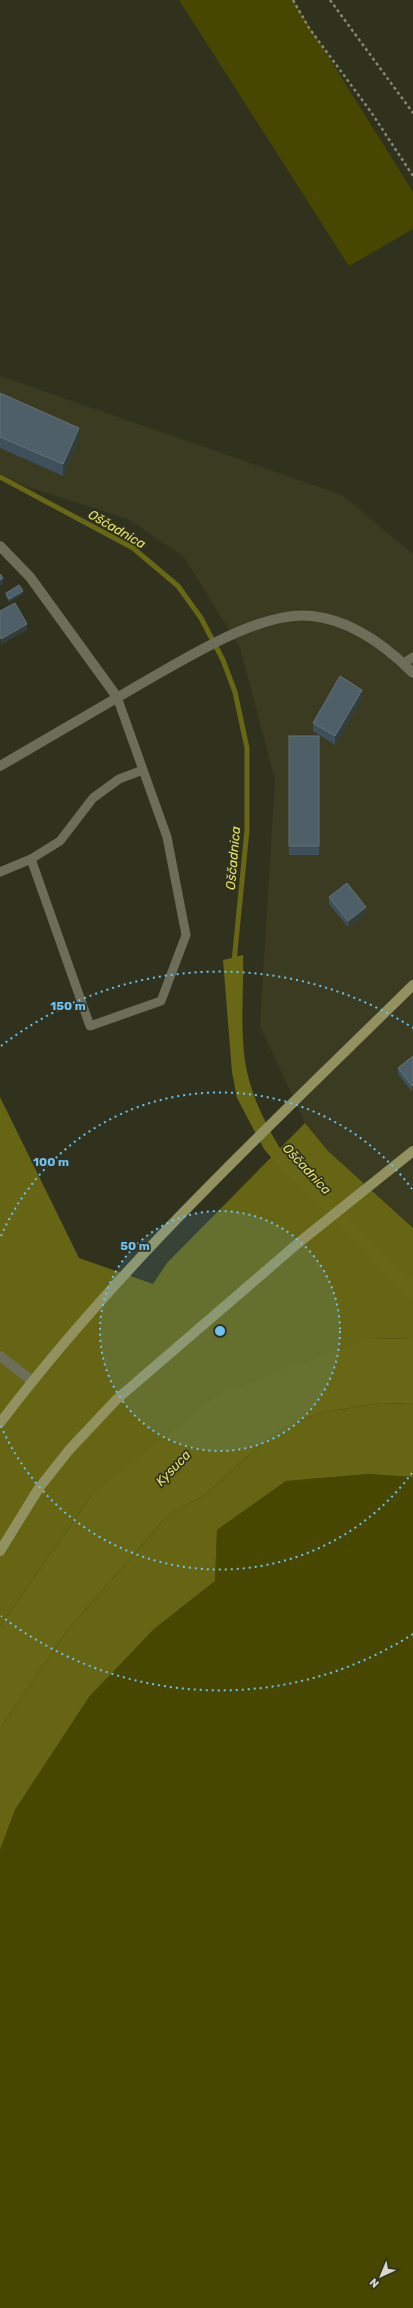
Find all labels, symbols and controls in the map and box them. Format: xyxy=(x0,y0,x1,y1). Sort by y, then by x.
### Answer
water label: Oščadnica xyxy=(86,507,149,552)
water label: Oščadnica xyxy=(223,825,243,890)
text: 150 m xyxy=(50,999,86,1013)
water label: Oščadnica xyxy=(280,1141,334,1198)
text: 100 m xyxy=(33,1155,69,1169)
text: 50 m xyxy=(120,1239,150,1253)
centre of rings xyxy=(213,1324,227,1338)
water label: Kysuca xyxy=(153,1447,194,1489)
north arrow xyxy=(361,2256,401,2296)
text: N xyxy=(367,2275,382,2290)

